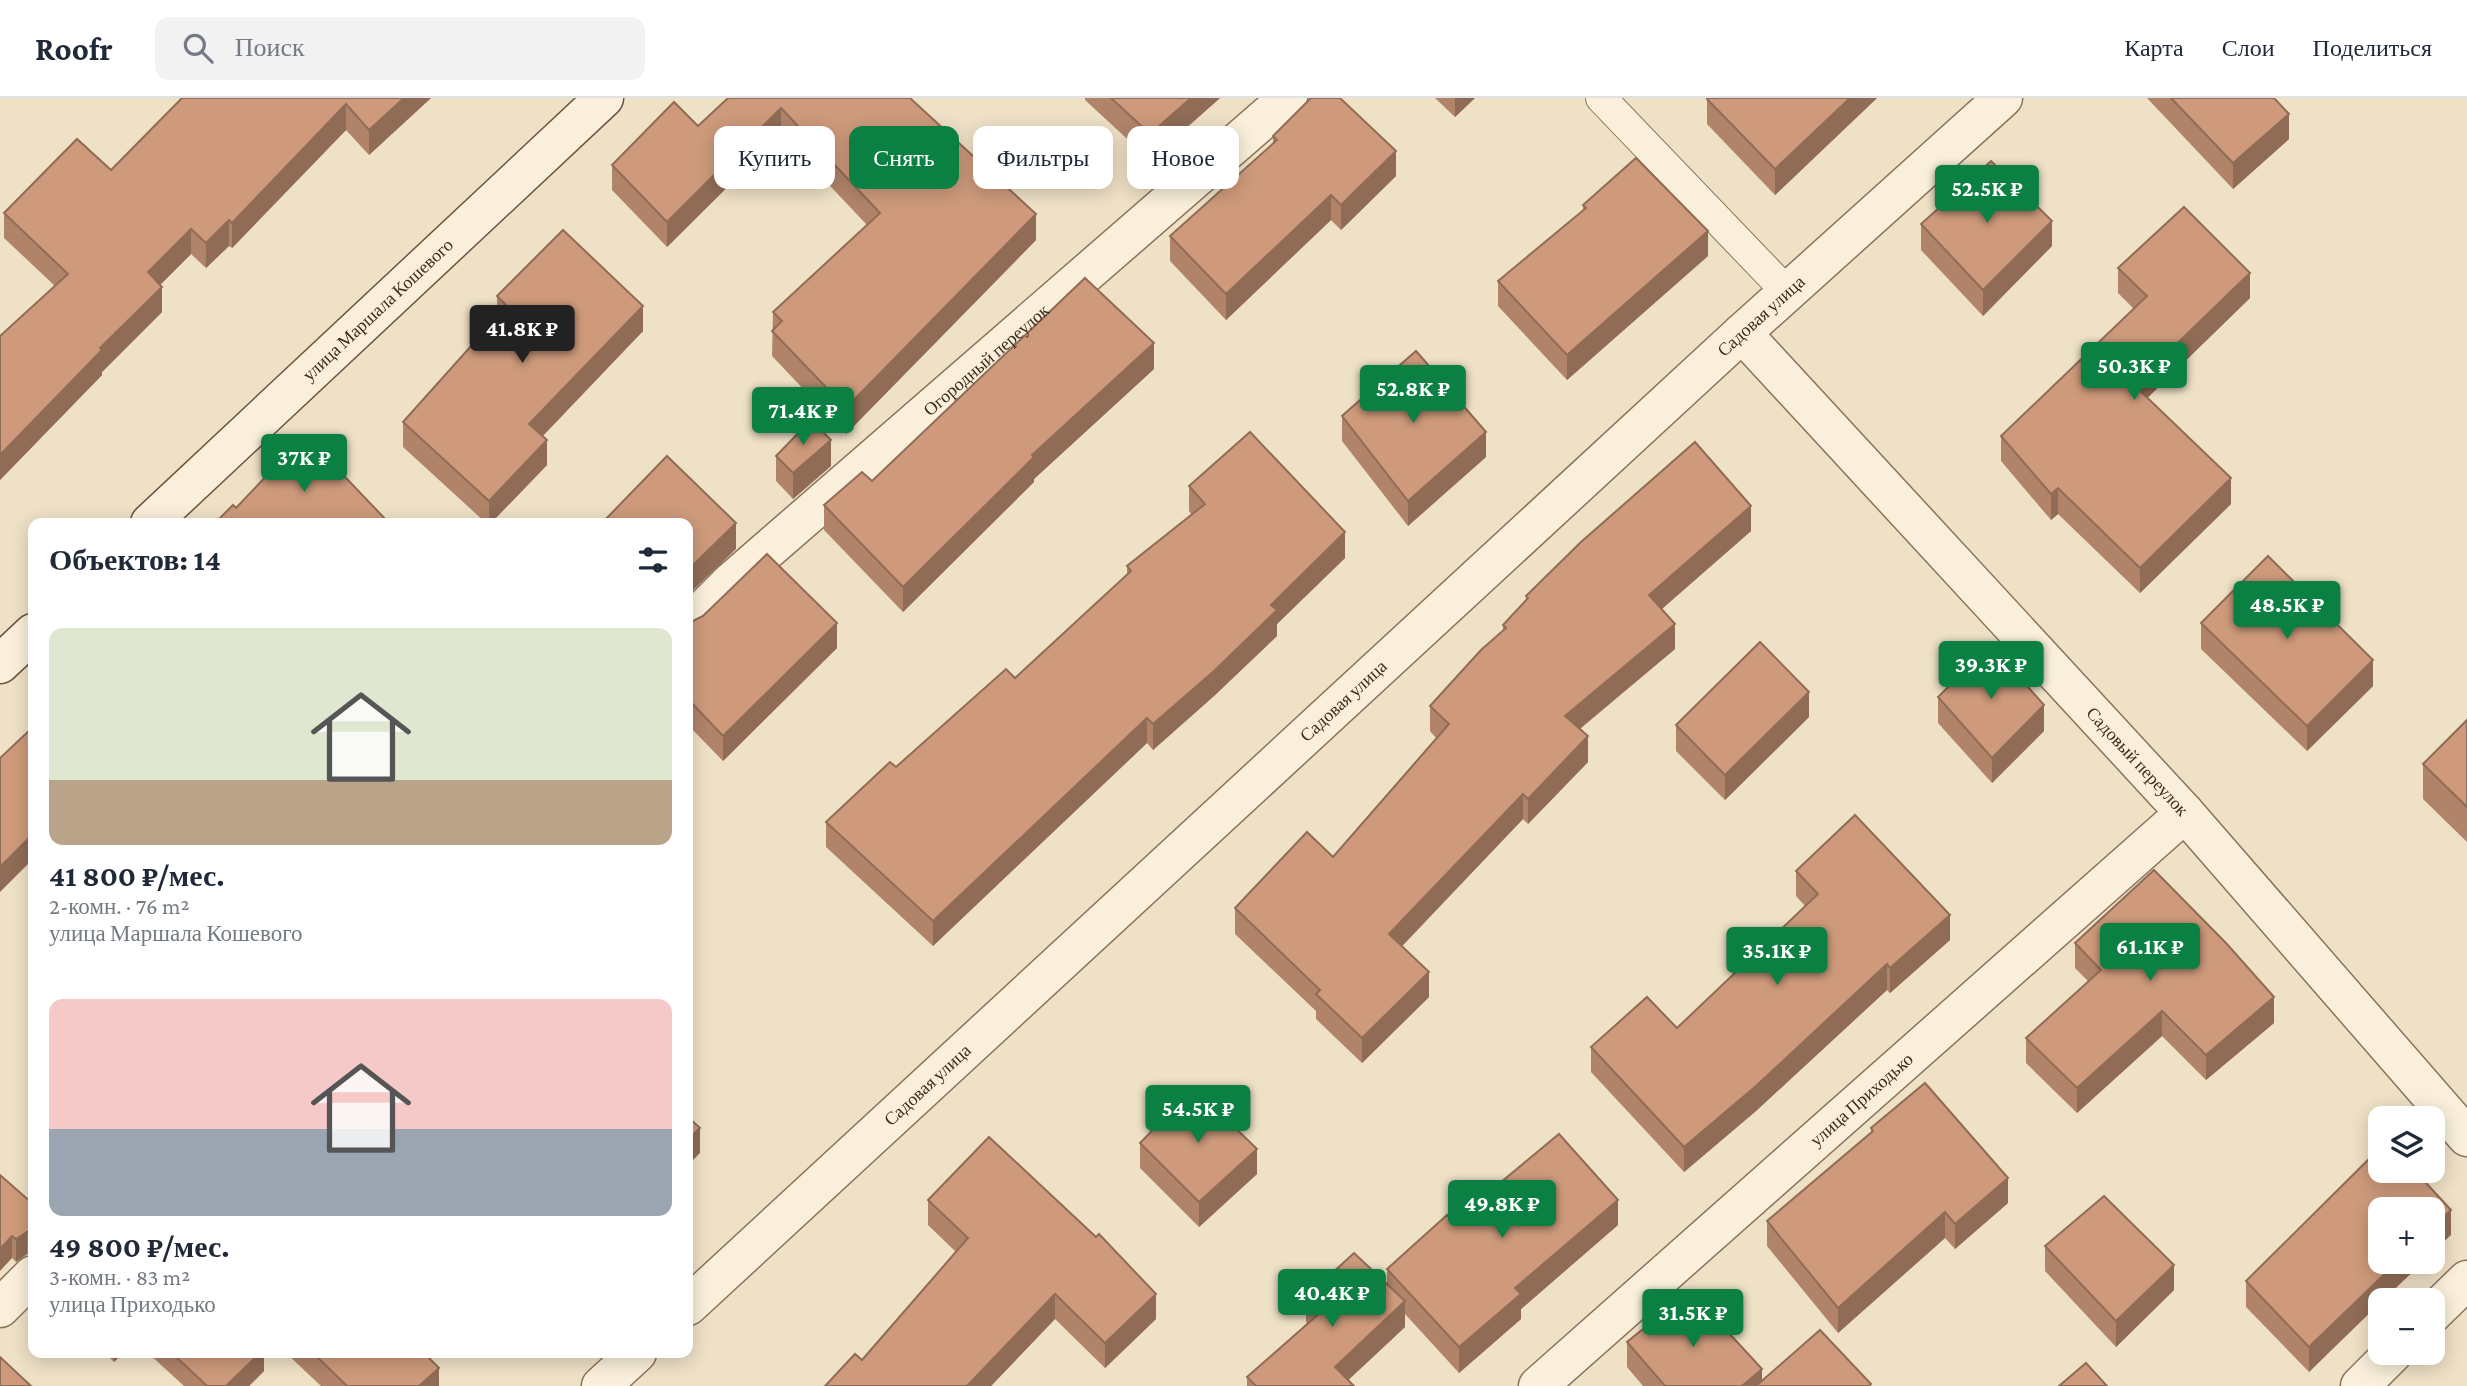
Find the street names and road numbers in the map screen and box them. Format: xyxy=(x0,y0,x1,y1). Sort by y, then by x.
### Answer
street label: улица Маршала Кошевого xyxy=(298,235,457,385)
street label: Садовая улица xyxy=(1713,271,1809,361)
street label: Огородный переулок xyxy=(919,300,1053,420)
street label: Садовая улица xyxy=(1296,656,1391,746)
street label: Садовый переулок xyxy=(2082,703,2193,820)
street label: Садовая улица xyxy=(880,1040,975,1130)
street label: улица Приходько xyxy=(1806,1049,1917,1150)

